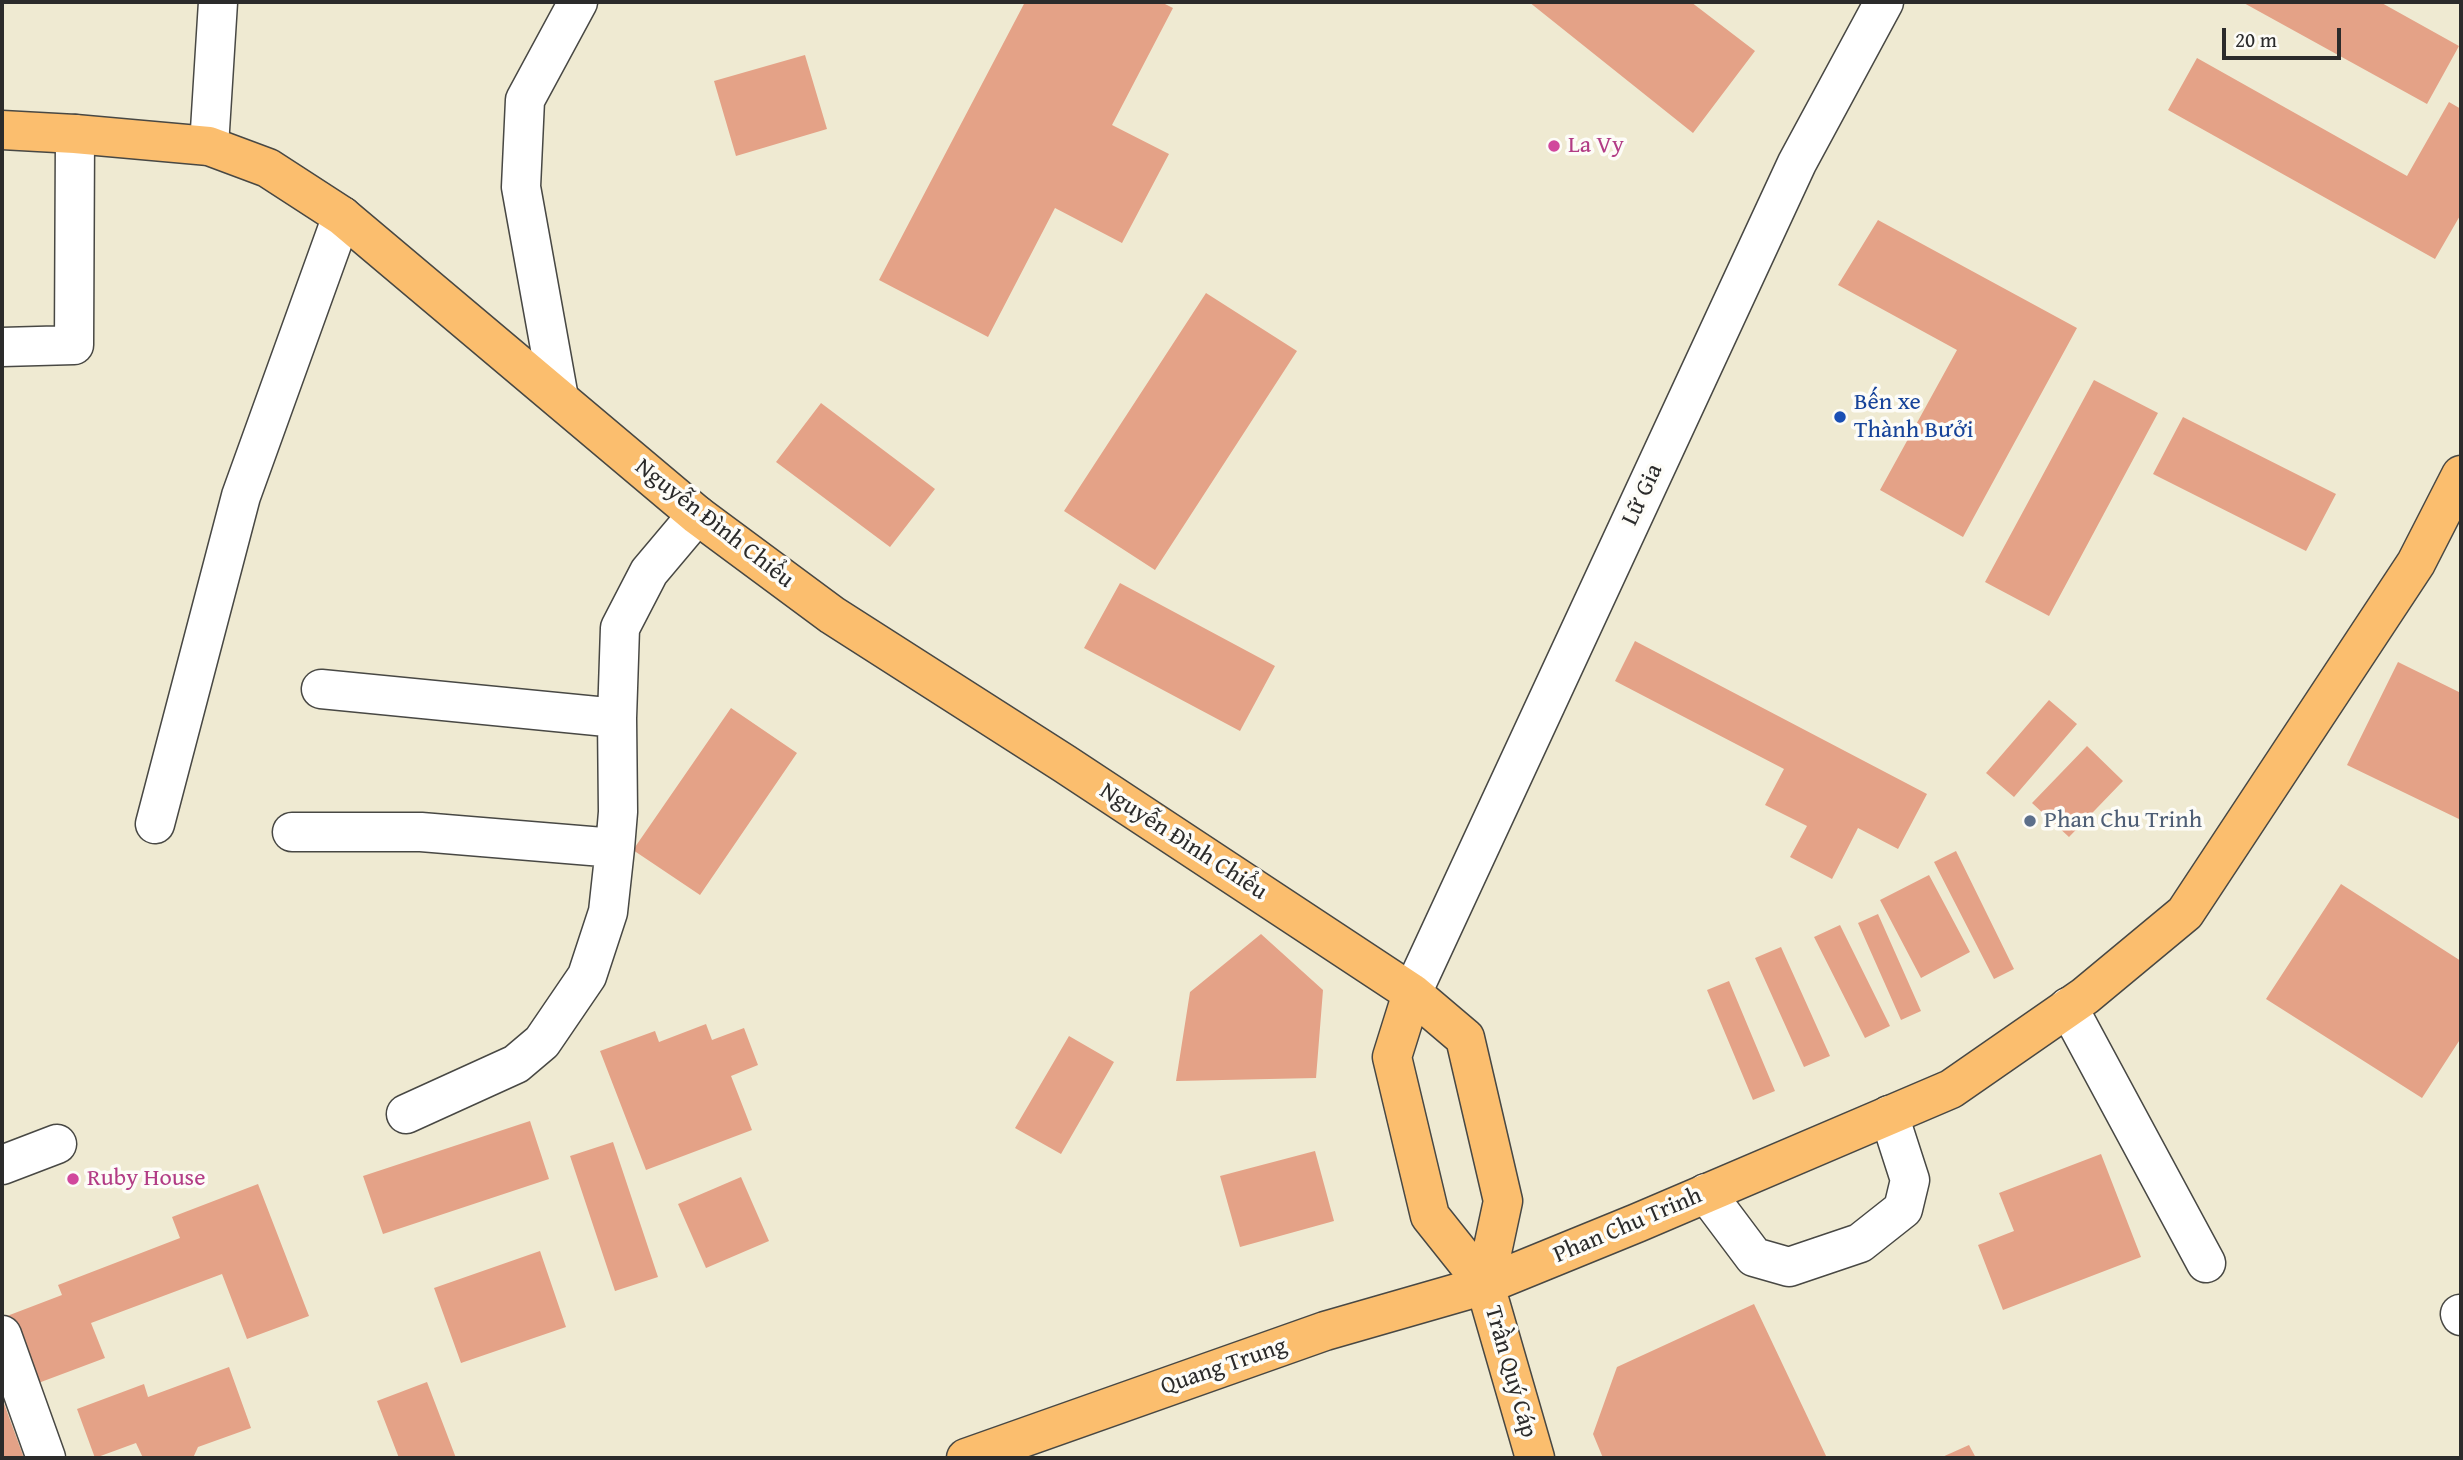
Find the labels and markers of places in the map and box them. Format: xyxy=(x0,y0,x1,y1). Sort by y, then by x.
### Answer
place label: La Vy xyxy=(1568,132,1624,160)
marker: La Vy xyxy=(1546,138,1562,154)
place label: Bến xe Thành Bưởi xyxy=(1854,389,1973,445)
marker: Bến xe Thành Bưởi xyxy=(1832,409,1848,425)
place label: Phan Chu Trinh xyxy=(2044,807,2202,835)
marker: Phan Chu Trinh xyxy=(2022,813,2038,829)
place label: Ruby House xyxy=(87,1165,205,1193)
marker: Ruby House xyxy=(65,1171,81,1187)

